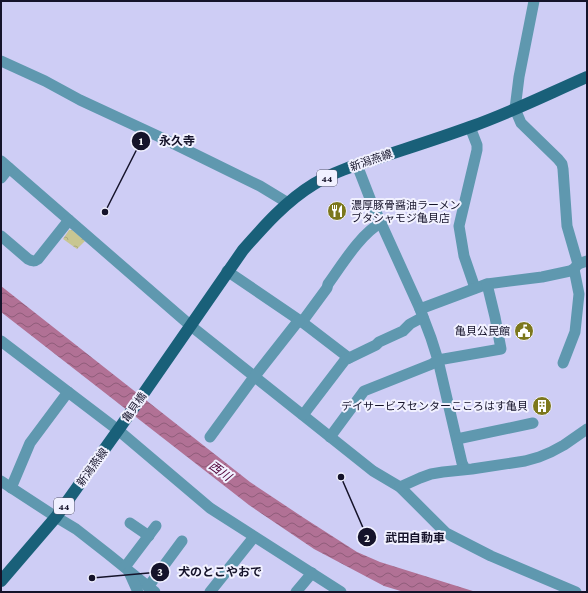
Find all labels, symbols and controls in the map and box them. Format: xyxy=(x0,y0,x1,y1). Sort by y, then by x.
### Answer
callout: 永久寺 xyxy=(131,129,203,153)
text: 1 xyxy=(139,134,144,148)
text: 永久寺 xyxy=(159,134,195,148)
street label: 新潟燕線 xyxy=(348,147,394,173)
road number: 44 xyxy=(317,170,337,186)
place label: 濃厚豚骨醤油ラーメン ブタシャモジ亀貝店 xyxy=(351,199,461,224)
restaurant icon: 濃厚豚骨醤油ラーメン ブタシャモジ亀貝店 xyxy=(326,200,348,222)
public building icon: 亀貝公民館 xyxy=(513,320,535,342)
place label: 亀貝公民館 xyxy=(455,325,510,337)
street label: 亀貝橋 xyxy=(120,390,148,424)
building icon: デイサービスセンターこころはす亀貝 xyxy=(531,395,553,417)
place label: デイサービスセンターこころはす亀貝 xyxy=(341,400,528,412)
street label: 新潟燕線 xyxy=(74,446,110,488)
water label: 西川 xyxy=(206,458,235,485)
road number: 44 xyxy=(54,498,74,514)
callout: 武田自動車 xyxy=(357,525,453,549)
text: 2 xyxy=(364,531,370,545)
text: 武田自動車 xyxy=(385,531,445,545)
callout: 犬のとこやおで xyxy=(150,560,270,584)
text: 3 xyxy=(157,565,163,579)
text: 犬のとこやおで xyxy=(178,565,262,579)

